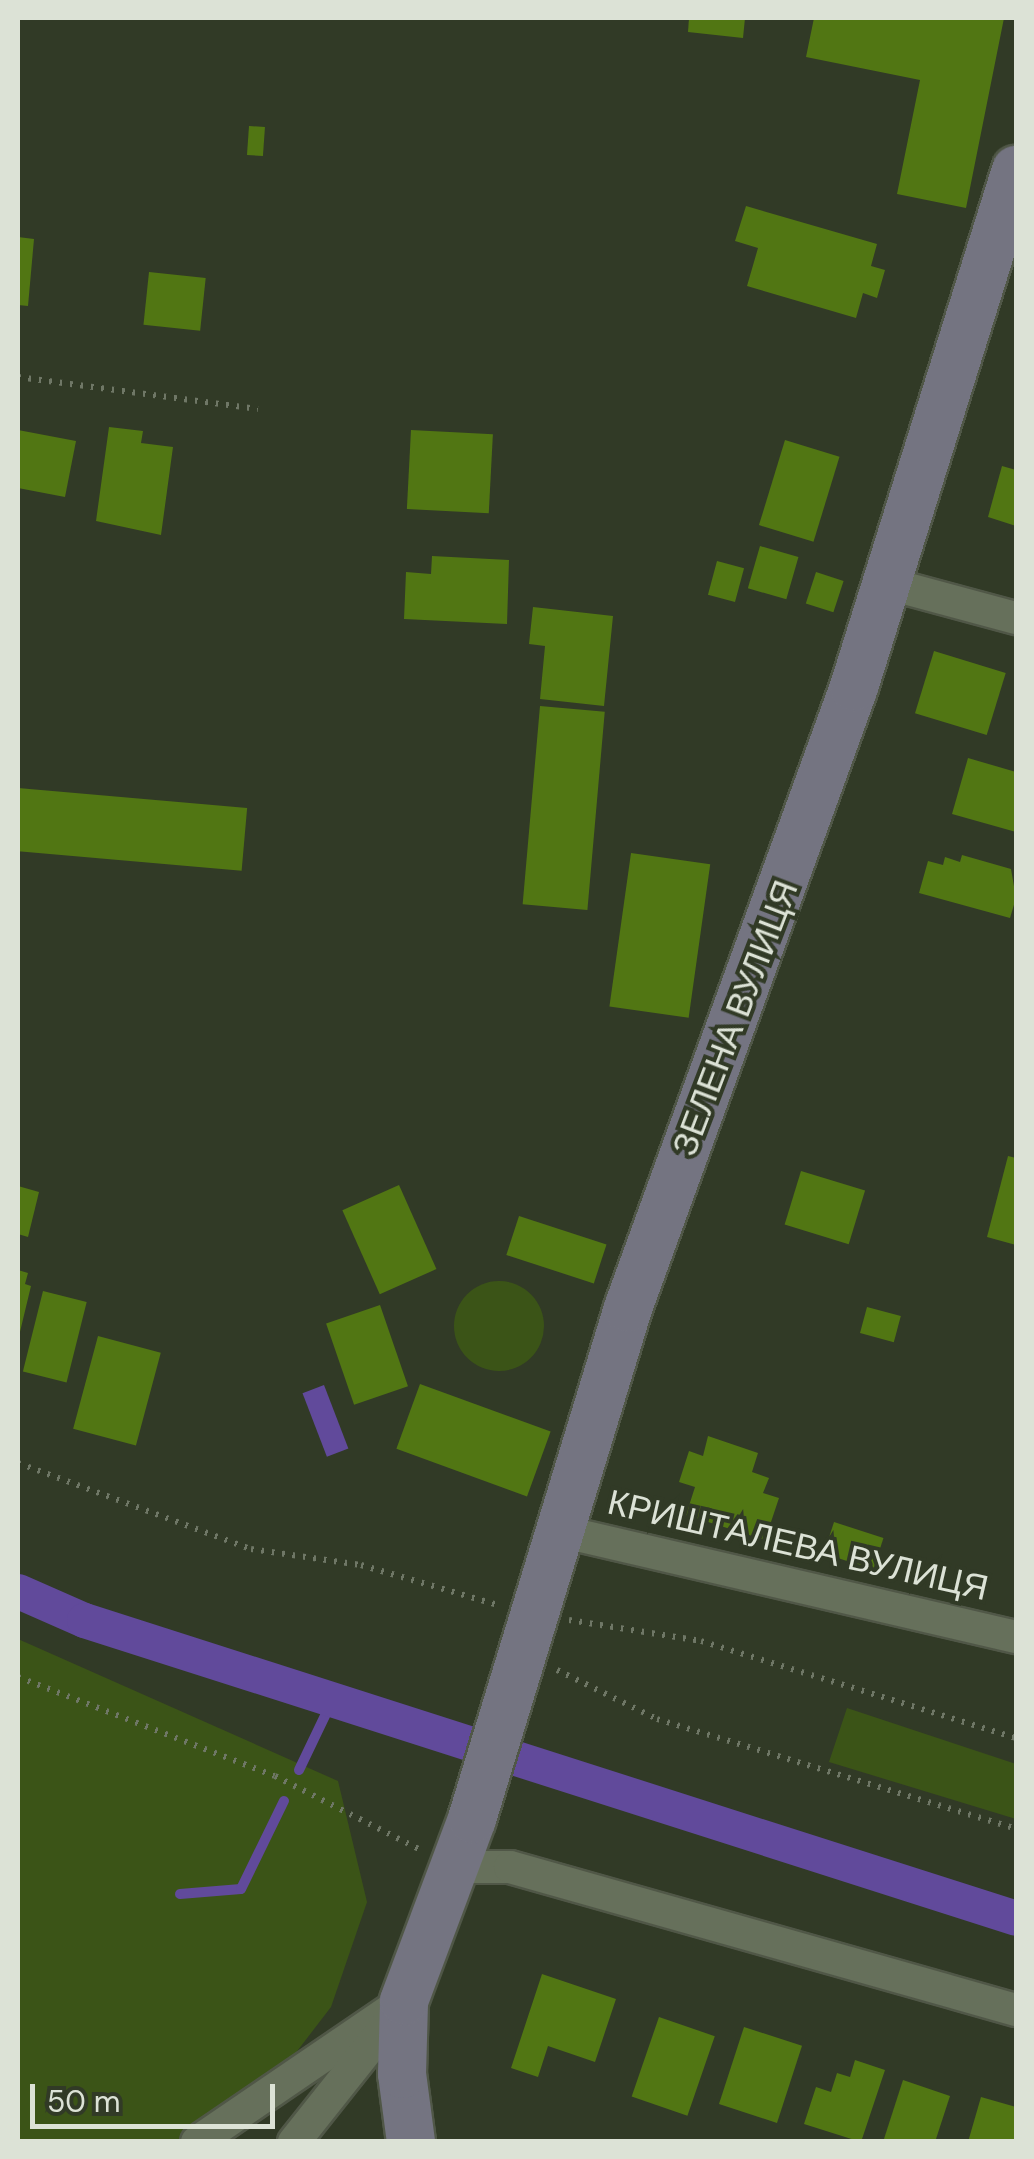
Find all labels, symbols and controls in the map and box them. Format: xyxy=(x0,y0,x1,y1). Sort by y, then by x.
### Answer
street label: ЗЕЛЕНА ВУЛИЦЯ xyxy=(663,875,807,1161)
street label: КРИШТАЛЕВА ВУЛИЦЯ xyxy=(604,1481,992,1609)
scale bar xyxy=(35,2064,280,2126)
text: 50 m xyxy=(47,2082,121,2121)

